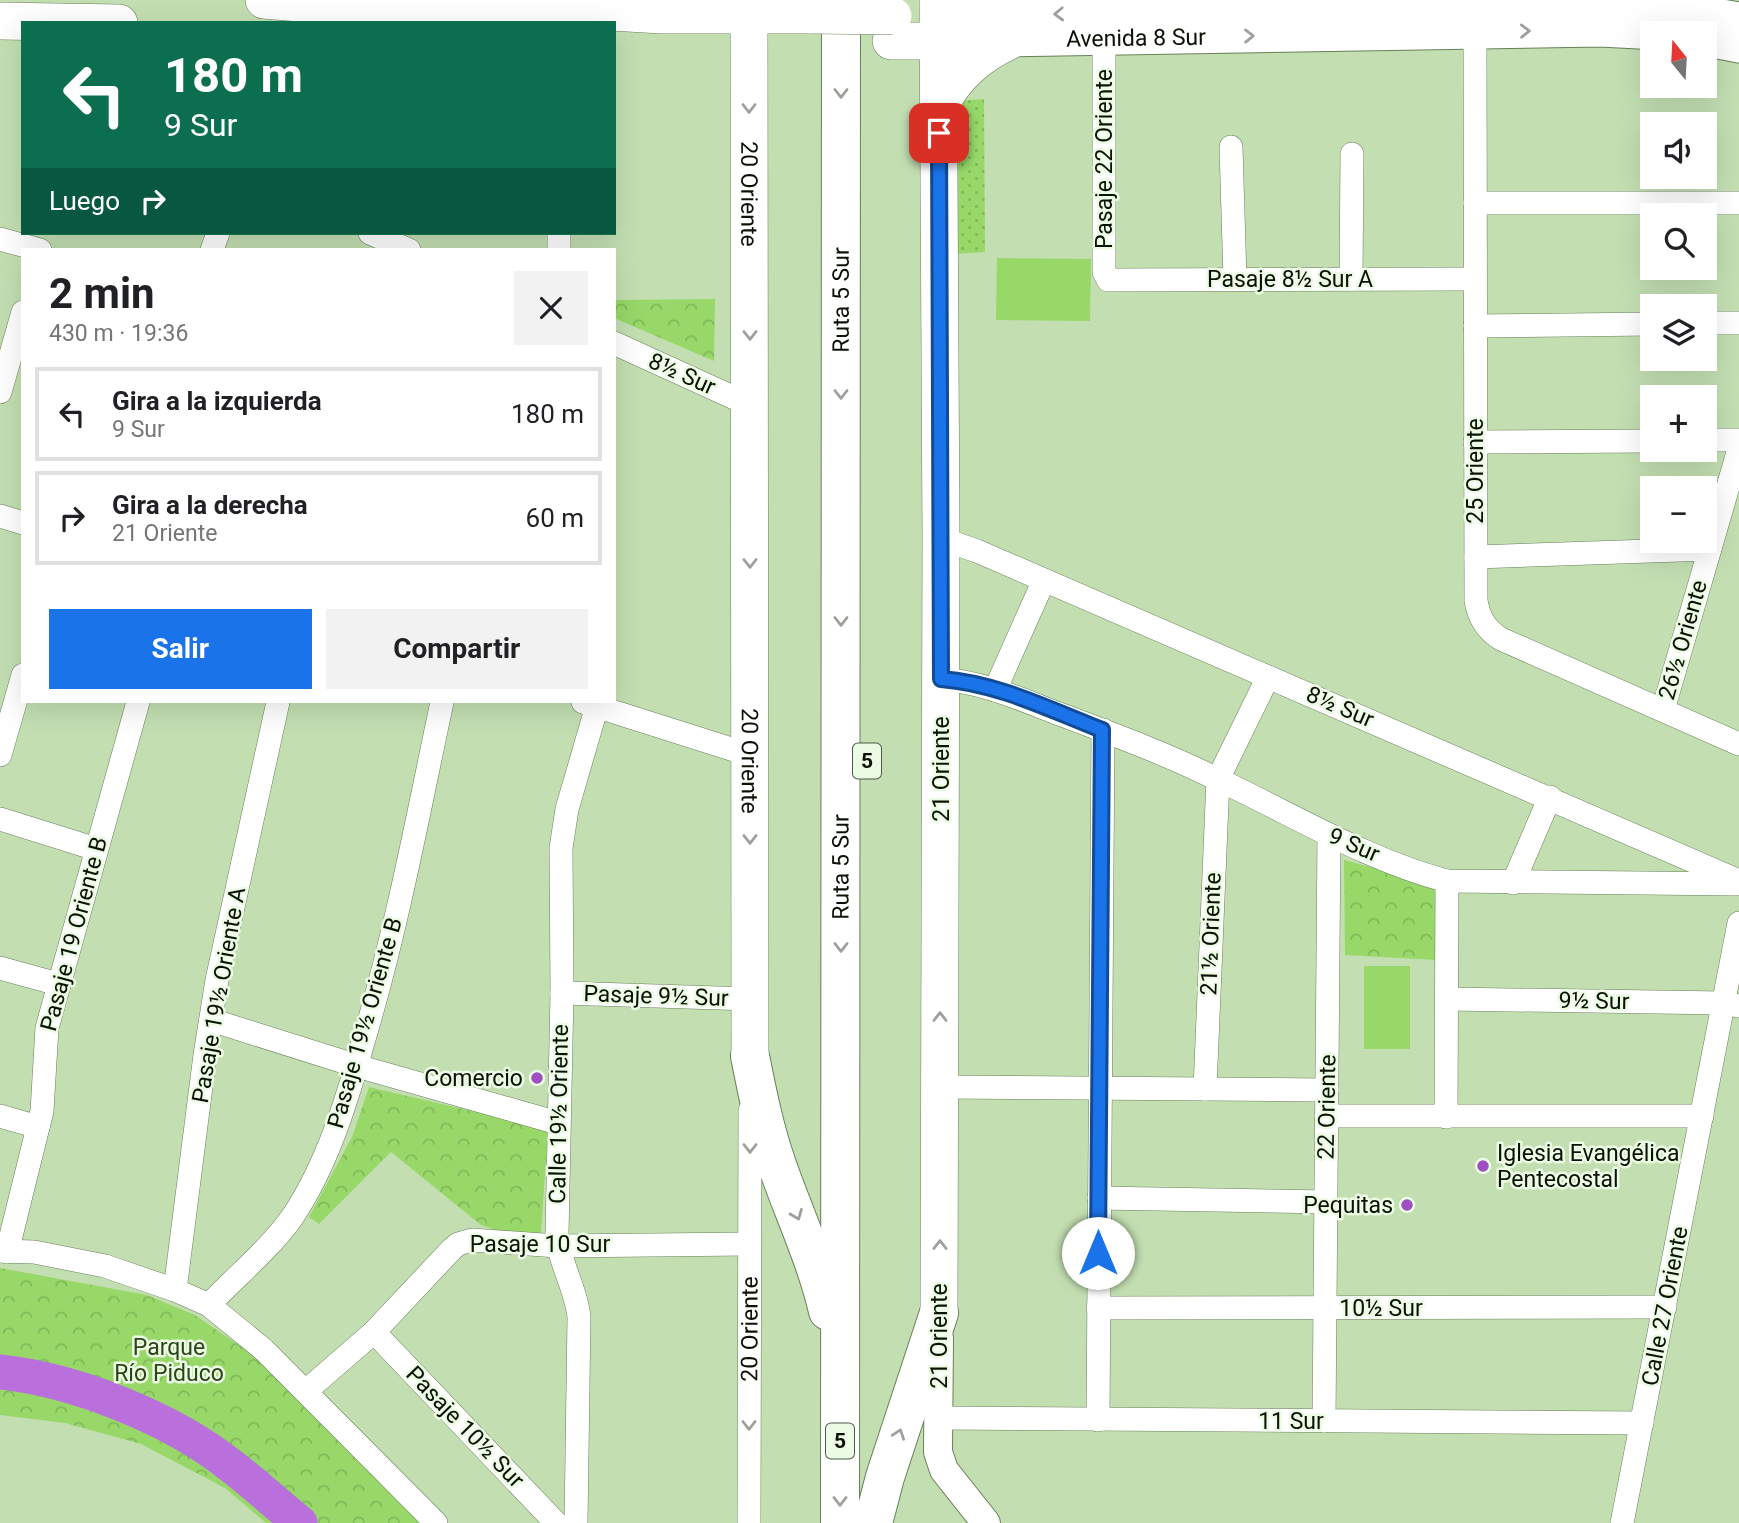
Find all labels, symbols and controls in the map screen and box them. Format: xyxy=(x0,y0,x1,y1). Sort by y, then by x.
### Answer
one-way arrow xyxy=(1054,6,1065,21)
north arrow xyxy=(1640,21,1717,98)
map controls xyxy=(1640,21,1717,553)
street label: Avenida 8 Sur xyxy=(1066,23,1206,52)
one-way arrow xyxy=(1520,24,1531,39)
one-way arrow xyxy=(1243,29,1254,44)
text: 180 m xyxy=(164,47,303,104)
icon: left xyxy=(49,49,140,140)
street label: Pasaje 22 Oriente xyxy=(1091,69,1118,249)
one-way arrow xyxy=(833,88,849,98)
one-way arrow xyxy=(741,103,757,113)
pin xyxy=(909,103,969,163)
text: 9 Sur xyxy=(164,106,237,144)
button: sound xyxy=(1640,112,1717,189)
icon: arrive xyxy=(920,114,958,152)
street label: 20 Oriente xyxy=(736,141,763,247)
icon: right xyxy=(134,182,172,220)
text: Luego xyxy=(49,186,120,216)
button: search xyxy=(1640,203,1717,280)
street label: Ruta 5 Sur xyxy=(827,247,854,353)
street label: Pasaje 8½ Sur A xyxy=(1207,266,1373,293)
text: 2 min xyxy=(49,269,155,318)
button: close xyxy=(514,271,588,345)
button: layers xyxy=(1640,294,1717,371)
text: 430 m · 19:36 xyxy=(49,320,188,347)
one-way arrow xyxy=(742,330,758,341)
street label: 8½ Sur xyxy=(644,347,720,401)
button: + xyxy=(1640,385,1717,462)
text: Gira a la izquierda xyxy=(112,386,322,416)
one-way arrow xyxy=(833,389,849,399)
icon: left xyxy=(53,395,91,433)
text: 180 m xyxy=(511,399,584,429)
text: 9 Sur xyxy=(112,416,165,443)
street label: 25 Oriente xyxy=(1462,418,1489,524)
button: − xyxy=(1640,476,1717,553)
text: Gira a la derecha xyxy=(112,490,308,520)
icon: right xyxy=(53,499,91,537)
text: 60 m xyxy=(526,503,584,533)
text: 21 Oriente xyxy=(112,520,217,547)
one-way arrow xyxy=(742,558,758,568)
street label: 26½ Oriente xyxy=(1653,577,1713,703)
button: Salir xyxy=(49,609,312,689)
button: Compartir xyxy=(326,609,588,689)
one-way arrow xyxy=(833,616,849,627)
street label: 8½ Sur xyxy=(1302,681,1378,733)
street label: 20 Oriente xyxy=(736,708,763,814)
street label: 21 Oriente xyxy=(928,716,955,822)
road number: 5 xyxy=(853,744,881,778)
street label: Ruta 5 Sur xyxy=(827,814,854,920)
street label: 9 Sur xyxy=(1324,822,1384,868)
street label: Pasaje 19 Oriente B xyxy=(35,834,113,1034)
one-way arrow xyxy=(742,834,758,845)
street label: 21½ Oriente xyxy=(1195,872,1227,996)
street label: Pasaje 19½ Oriente A xyxy=(187,885,251,1105)
street label: Pasaje 19½ Oriente B xyxy=(322,915,408,1131)
one-way arrow xyxy=(833,942,849,952)
street label: Pasaje 9½ Sur xyxy=(583,980,729,1012)
street label: 9½ Sur xyxy=(1558,987,1630,1015)
one-way arrow xyxy=(932,1011,948,1022)
street label: Calle 19½ Oriente xyxy=(544,1024,574,1204)
street label: 22 Oriente xyxy=(1313,1054,1341,1160)
place label: Comercio xyxy=(424,1065,523,1092)
marker: Comercio xyxy=(529,1070,545,1086)
place label: Iglesia Evangélica Pentecostal xyxy=(1497,1140,1679,1193)
one-way arrow xyxy=(742,1144,758,1154)
marker: Iglesia Evangélica Pentecostal xyxy=(1475,1158,1491,1174)
place label: Pequitas xyxy=(1303,1192,1393,1219)
marker: Pequitas xyxy=(1399,1197,1415,1213)
one-way arrow xyxy=(789,1207,803,1220)
position arrow xyxy=(1061,1216,1135,1290)
street label: Calle 27 Oriente xyxy=(1636,1224,1694,1388)
street label: Pasaje 10 Sur xyxy=(470,1231,610,1258)
one-way arrow xyxy=(932,1239,948,1249)
street label: 20 Oriente xyxy=(736,1276,763,1382)
street label: 21 Oriente xyxy=(926,1283,953,1389)
street label: 10½ Sur xyxy=(1339,1295,1423,1322)
park label: Parque Río Piduco xyxy=(114,1334,224,1387)
street label: Pasaje 10½ Sur xyxy=(400,1361,530,1493)
street label: 11 Sur xyxy=(1258,1408,1324,1435)
one-way arrow xyxy=(741,1420,757,1431)
road number: 5 xyxy=(826,1424,854,1458)
one-way arrow xyxy=(891,1428,905,1440)
one-way arrow xyxy=(832,1496,848,1507)

